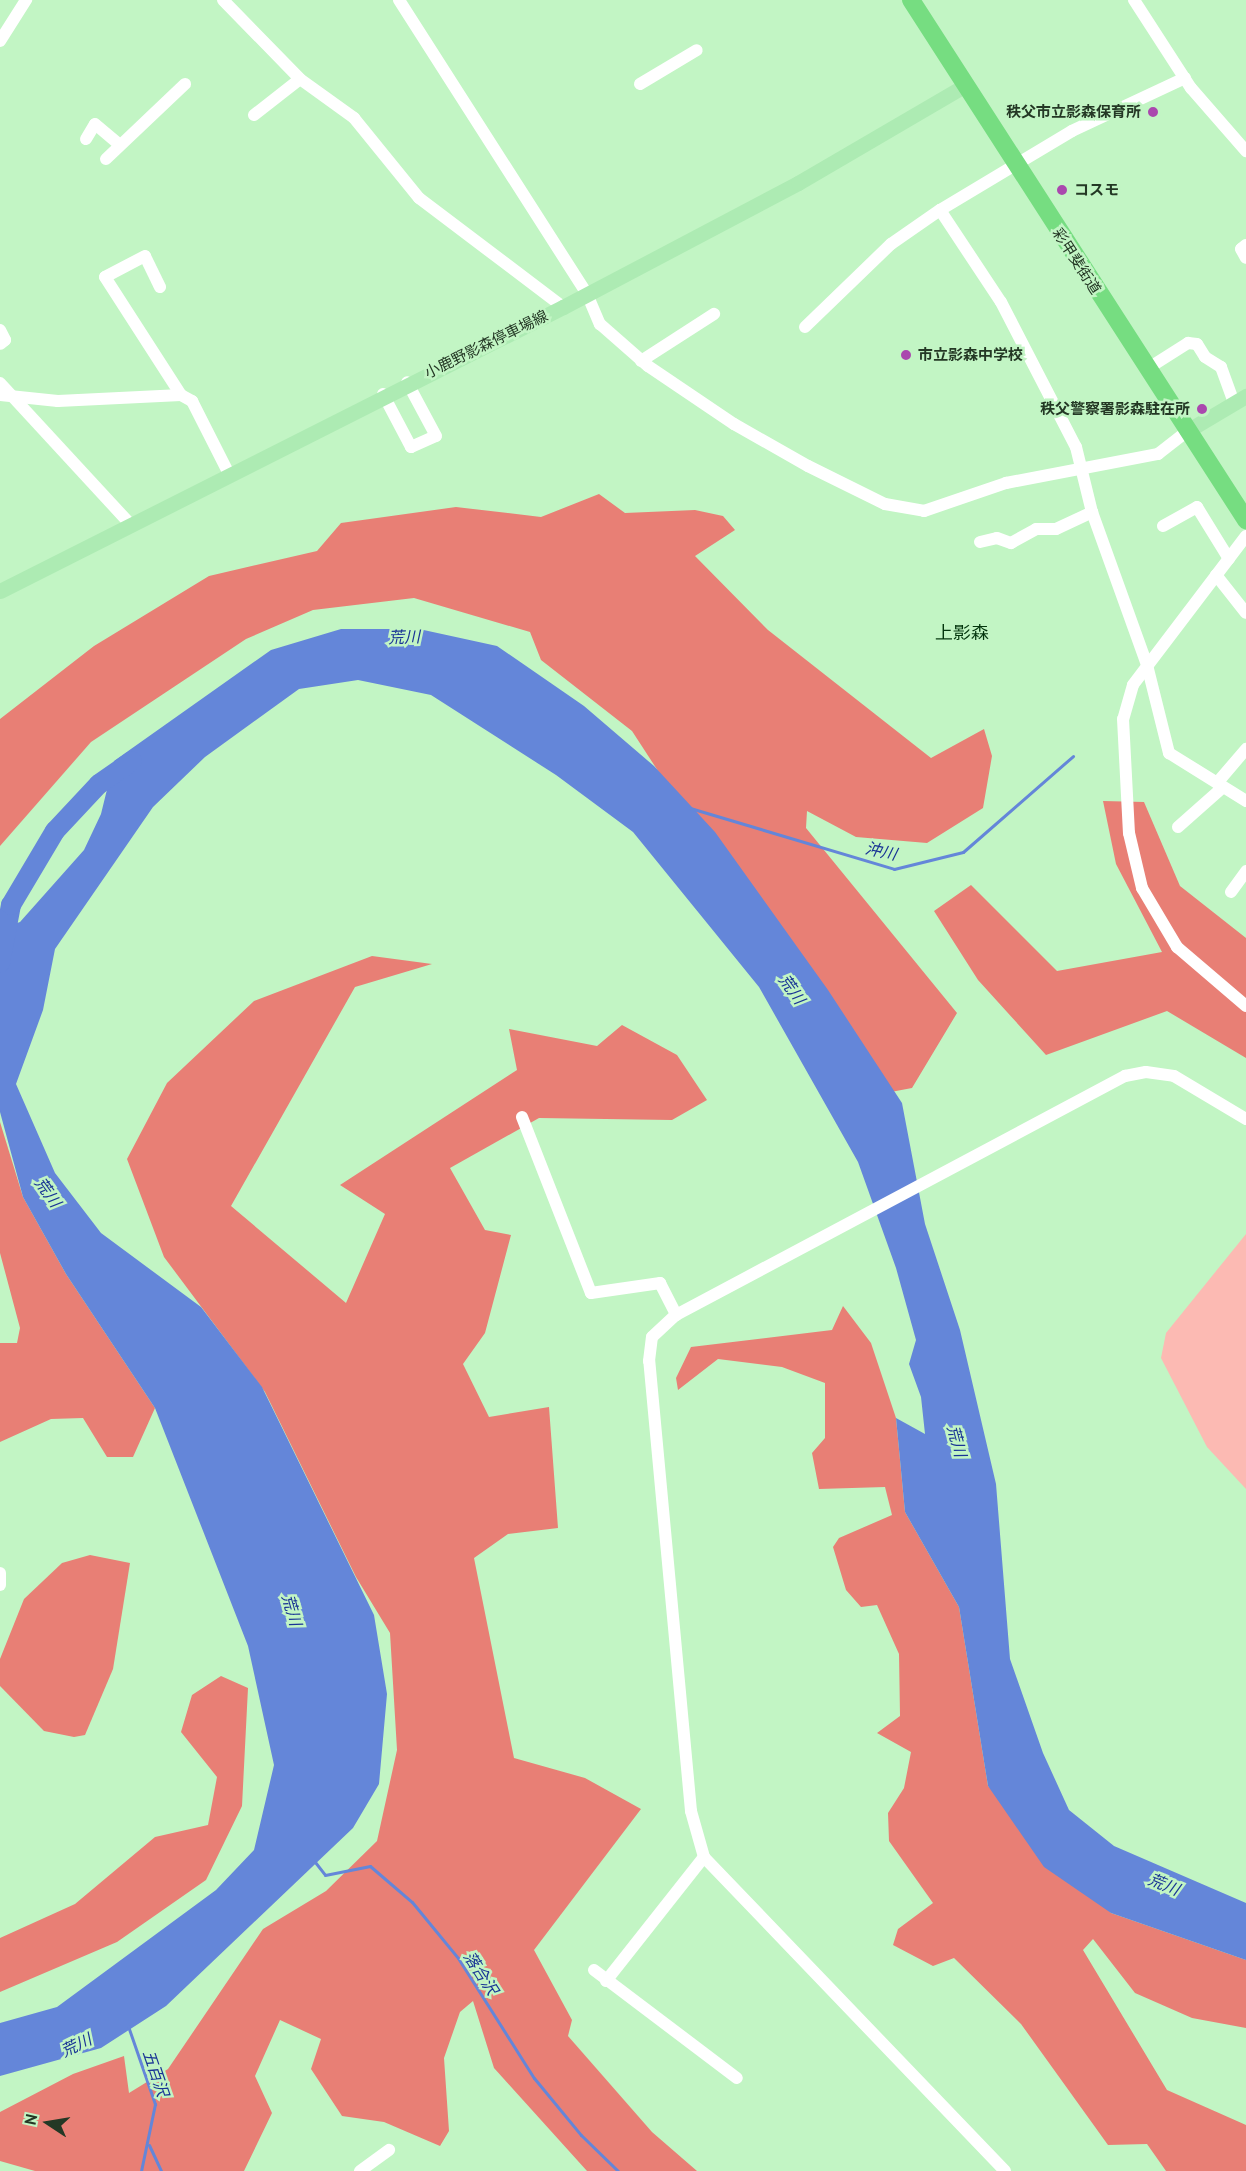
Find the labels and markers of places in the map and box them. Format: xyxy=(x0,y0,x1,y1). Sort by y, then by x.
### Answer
place label: 秩父市立影森保育所 xyxy=(1006,103,1141,121)
marker: 秩父市立影森保育所 xyxy=(1146,105,1160,119)
place label: コスモ xyxy=(1074,181,1119,199)
marker: コスモ xyxy=(1055,183,1069,197)
place label: 市立影森中学校 xyxy=(918,346,1023,364)
marker: 市立影森中学校 xyxy=(899,348,913,362)
place label: 秩父警察署影森駐在所 xyxy=(1040,400,1190,418)
marker: 秩父警察署影森駐在所 xyxy=(1195,402,1209,416)

